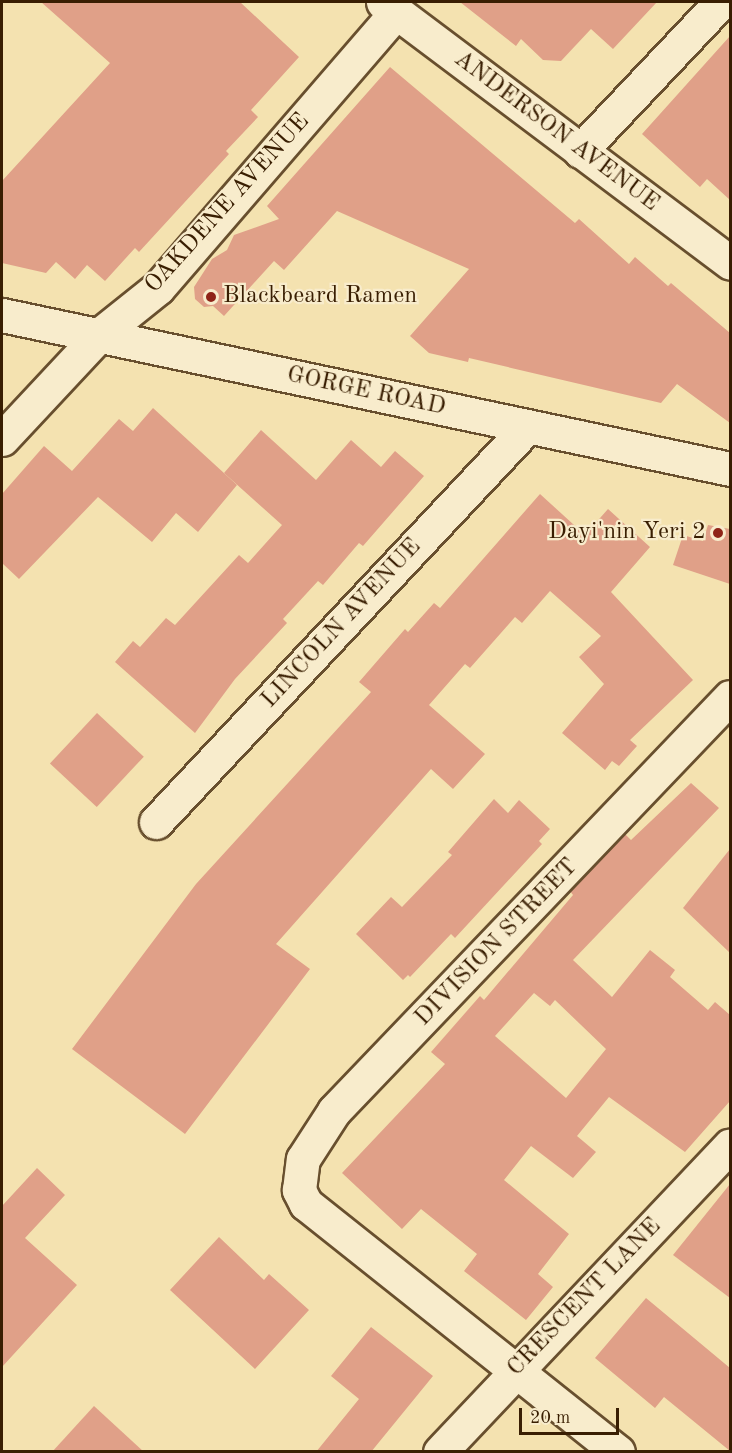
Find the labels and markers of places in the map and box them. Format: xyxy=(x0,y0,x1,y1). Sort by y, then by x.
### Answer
place label: Blackbeard Ramen xyxy=(223,283,417,311)
marker: Blackbeard Ramen xyxy=(204,290,218,304)
place label: Dayi'nin Yeri 2 xyxy=(548,519,706,547)
marker: Dayi'nin Yeri 2 xyxy=(711,526,725,540)

